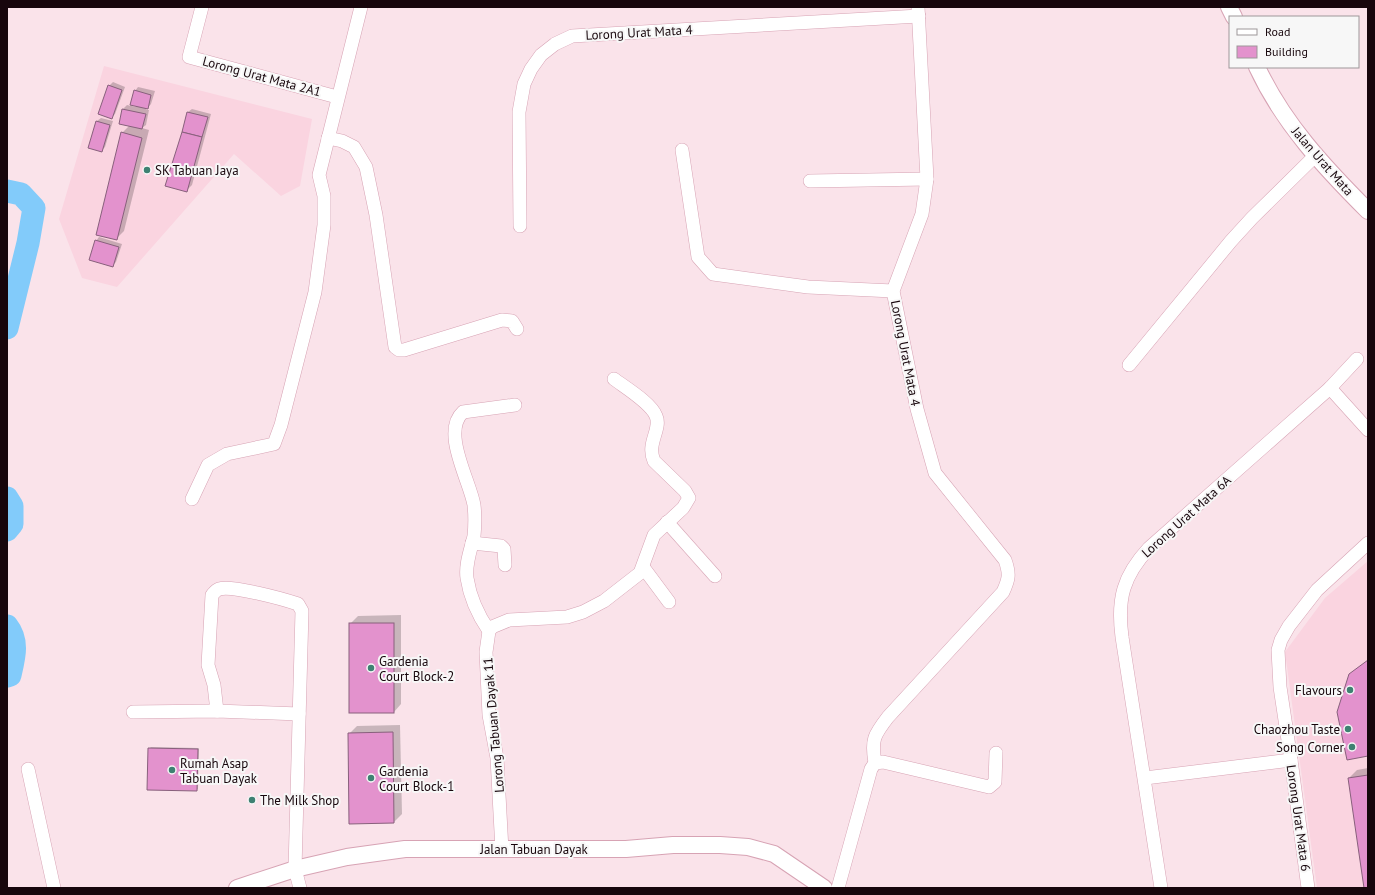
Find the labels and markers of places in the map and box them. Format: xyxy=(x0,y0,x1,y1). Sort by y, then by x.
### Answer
place label: SK Tabuan Jaya xyxy=(155,162,239,179)
marker: SK Tabuan Jaya xyxy=(142,165,152,175)
place label: Gardenia Court Block-2 xyxy=(379,653,454,685)
marker: Gardenia Court Block-2 xyxy=(366,663,376,673)
place label: Flavours xyxy=(1295,682,1342,699)
marker: Flavours xyxy=(1345,685,1355,695)
place label: Chaozhou Taste xyxy=(1254,721,1340,738)
marker: Chaozhou Taste xyxy=(1343,724,1353,734)
place label: Song Corner xyxy=(1276,739,1345,756)
marker: Song Corner xyxy=(1347,742,1357,752)
place label: Rumah Asap Tabuan Dayak xyxy=(180,755,258,787)
place label: Gardenia Court Block-1 xyxy=(379,763,454,795)
marker: Rumah Asap Tabuan Dayak xyxy=(167,765,177,775)
marker: Gardenia Court Block-1 xyxy=(366,773,376,783)
place label: The Milk Shop xyxy=(260,792,339,809)
marker: The Milk Shop xyxy=(247,795,257,805)

